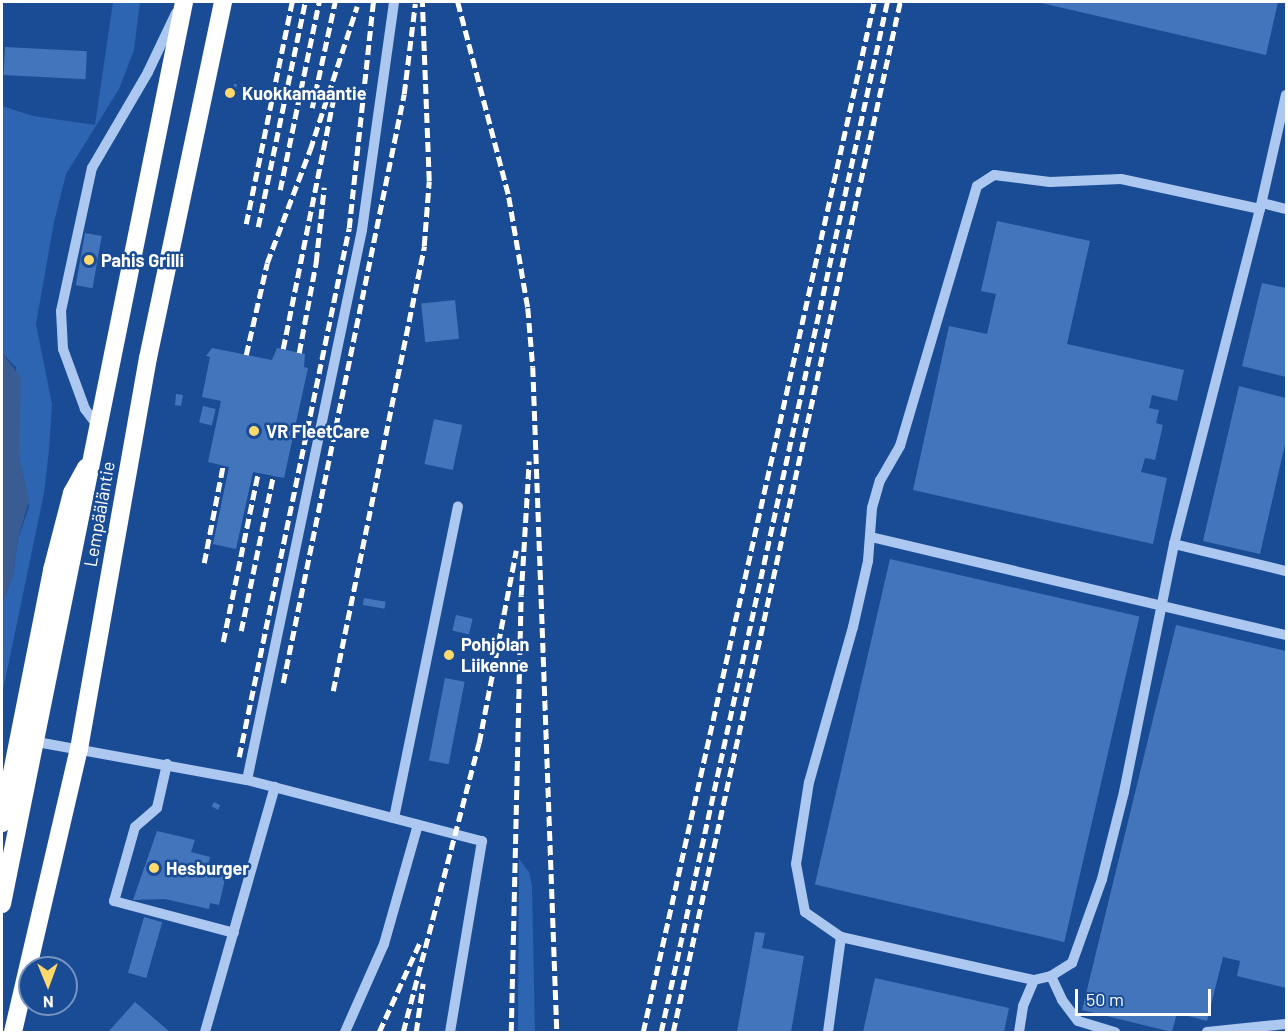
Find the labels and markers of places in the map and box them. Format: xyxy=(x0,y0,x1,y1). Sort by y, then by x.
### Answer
place label: Kuokkamaantie xyxy=(242,82,367,104)
marker: Kuokkamaantie xyxy=(223,86,237,100)
place label: Pahis Grilli xyxy=(101,249,184,271)
marker: Pahis Grilli xyxy=(82,253,96,267)
place label: VR FleetCare xyxy=(266,420,369,442)
marker: VR FleetCare xyxy=(247,424,261,438)
place label: Pohjolan Liikenne xyxy=(461,634,529,676)
marker: Pohjolan Liikenne xyxy=(442,648,456,662)
place label: Hesburger xyxy=(166,857,249,879)
marker: Hesburger xyxy=(147,861,161,875)

